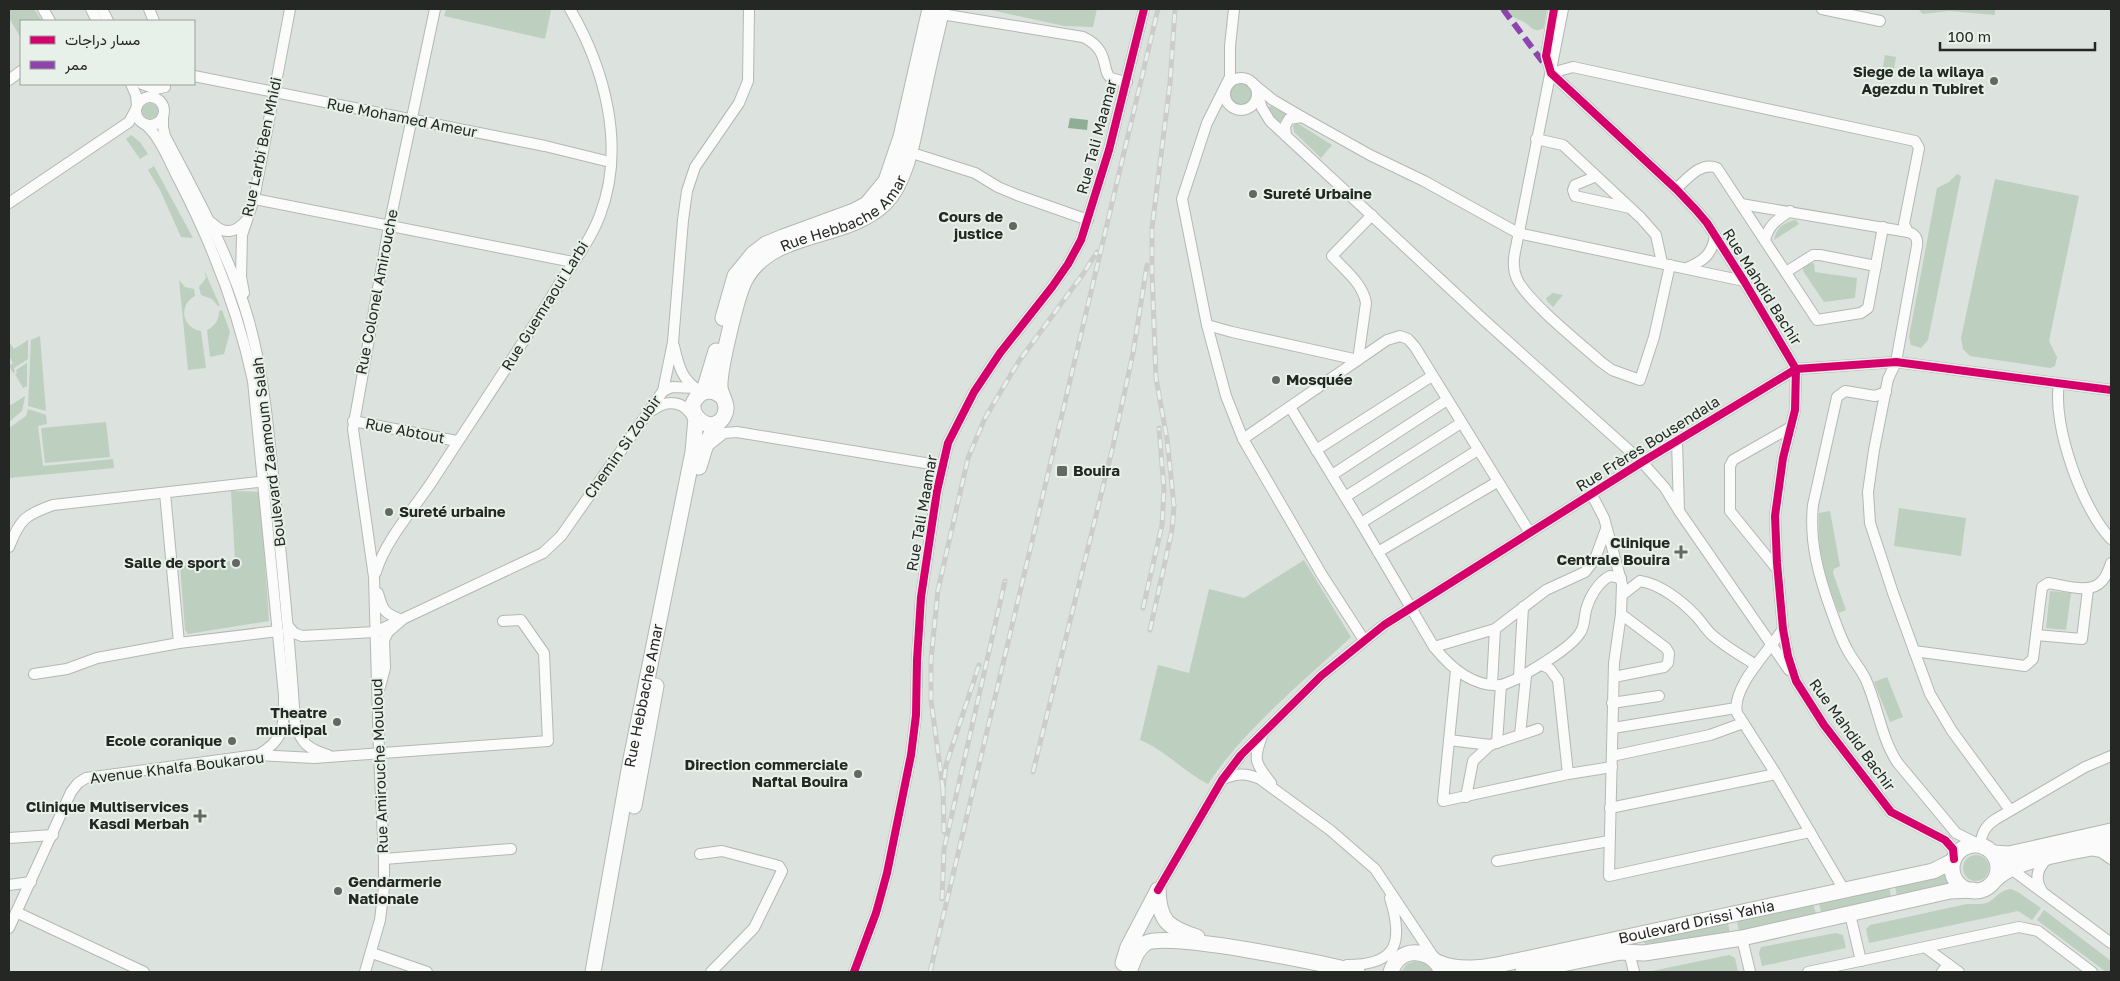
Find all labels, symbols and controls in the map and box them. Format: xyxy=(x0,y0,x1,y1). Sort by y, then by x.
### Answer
legend xyxy=(20,20,195,85)
scale bar xyxy=(1940,20,2095,52)
text: 100 m xyxy=(1948,27,1991,45)
text: مسار دراجات xyxy=(65,30,140,49)
text: ممر xyxy=(64,55,87,74)
place label: Siege de la wilaya Agezdu n Tubiret xyxy=(1853,62,1984,97)
street label: Rue Larbi Ben Mhidi xyxy=(237,75,285,218)
marker: Siege de la wilaya Agezdu n Tubiret xyxy=(1988,75,2000,87)
street label: Rue Tali Maamar xyxy=(1072,77,1120,196)
street label: Rue Mohamed Ameur xyxy=(325,94,479,140)
street label: Rue Hebbache Amar xyxy=(777,172,909,255)
place label: Sureté Urbaine xyxy=(1263,184,1372,202)
marker: Sureté Urbaine xyxy=(1247,188,1259,200)
street label: Rue Colonel Amirouche xyxy=(351,207,401,376)
place label: Cours de justice xyxy=(938,207,1003,242)
marker: Cours de justice xyxy=(1007,220,1019,232)
street label: Rue Mahdid Bachir xyxy=(1720,225,1806,348)
street label: Rue Guemraoui Larbi xyxy=(497,237,591,374)
street label: Boulevard Zaamoum Salah xyxy=(247,356,289,548)
place label: Mosquée xyxy=(1286,370,1353,388)
marker: Mosquée xyxy=(1270,374,1282,386)
street label: Chemin Si Zoubir xyxy=(580,391,665,501)
street label: Rue Frères Bousendala xyxy=(1572,392,1723,495)
street label: Rue Abtout xyxy=(364,413,447,447)
street label: Rue Tali Maamar xyxy=(902,453,940,572)
place label: Bouira xyxy=(1073,461,1120,479)
marker: Bouira xyxy=(1055,464,1069,478)
place label: Sureté urbaine xyxy=(399,502,506,520)
marker: Sureté urbaine xyxy=(383,506,395,518)
place label: Clinique Centrale Bouira xyxy=(1557,533,1670,568)
marker: Clinique Centrale Bouira xyxy=(1674,545,1688,559)
place label: Salle de sport xyxy=(124,553,226,571)
marker: Salle de sport xyxy=(230,557,242,569)
street label: Rue Hebbache Amar xyxy=(620,622,666,769)
street label: Rue Mahdid Bachir xyxy=(1806,675,1900,794)
street label: Rue Amirouche Mouloud xyxy=(367,678,391,854)
place label: Theatre municipal xyxy=(256,703,327,738)
marker: Theatre municipal xyxy=(331,716,343,728)
place label: Ecole coranique xyxy=(105,731,222,749)
marker: Ecole coranique xyxy=(226,735,238,747)
street label: Avenue Khalfa Boukarou xyxy=(89,747,265,787)
place label: Direction commerciale Naftal Bouira xyxy=(685,755,848,790)
marker: Direction commerciale Naftal Bouira xyxy=(852,768,864,780)
place label: Clinique Multiservices Kasdi Merbah xyxy=(26,797,189,832)
marker: Clinique Multiservices Kasdi Merbah xyxy=(193,809,207,823)
place label: Gendarmerie Nationale xyxy=(348,872,442,907)
marker: Gendarmerie Nationale xyxy=(332,885,344,897)
street label: Boulevard Drissi Yahia xyxy=(1617,896,1776,947)

